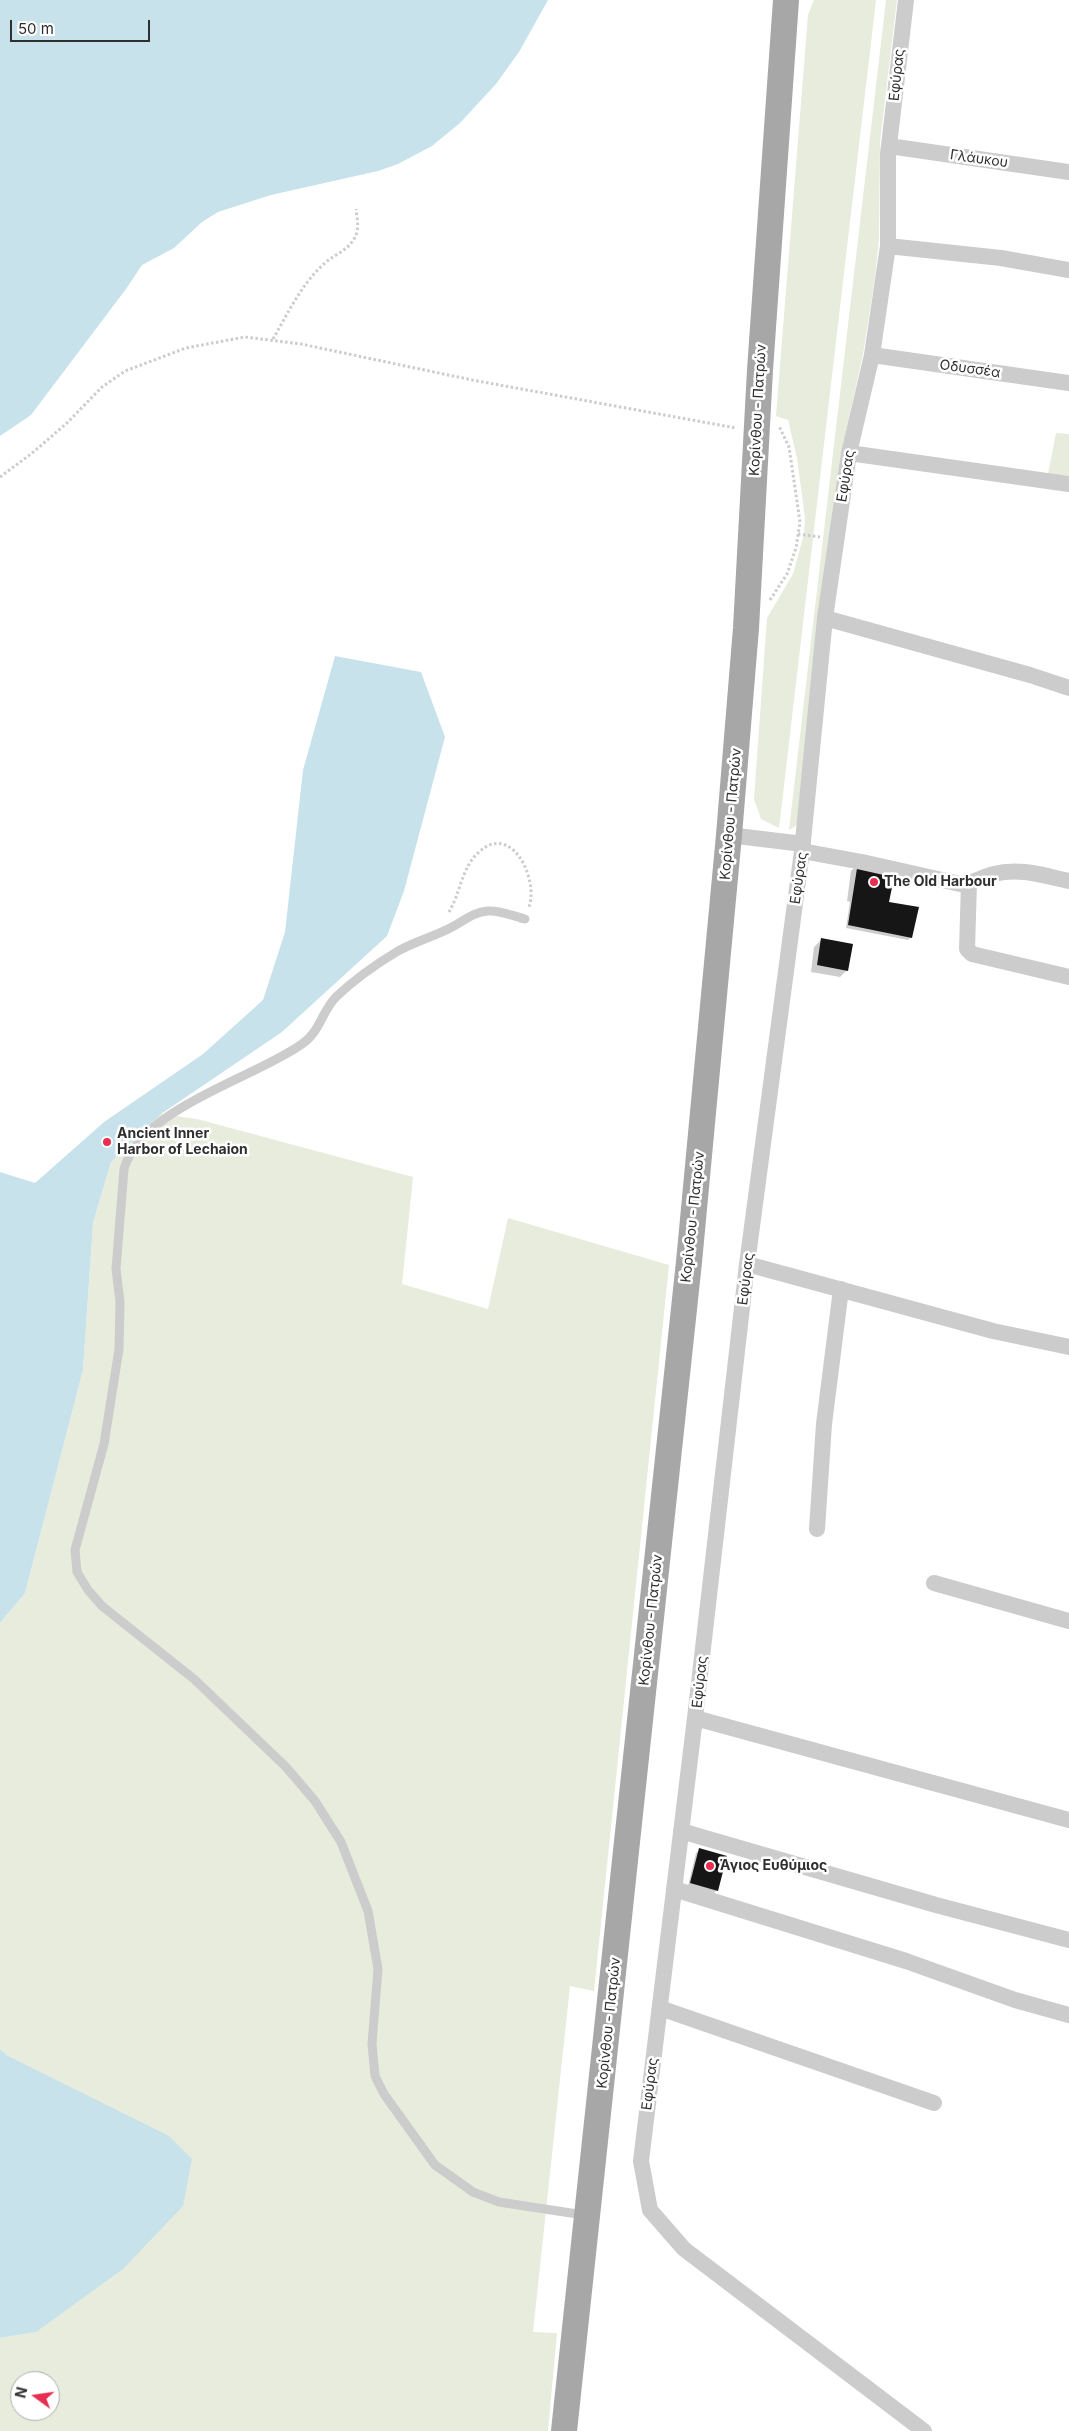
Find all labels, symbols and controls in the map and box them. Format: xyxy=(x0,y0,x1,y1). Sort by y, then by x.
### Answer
scale bar xyxy=(12,10,152,42)
text: 50 m xyxy=(18,19,54,38)
street label: Εφύρας xyxy=(886,48,908,102)
street label: Γλάυκου xyxy=(949,147,1009,171)
street label: Κορίνθου - Πατρών xyxy=(746,344,770,476)
street label: Οδυσσέα xyxy=(939,356,1001,382)
street label: Εφύρας xyxy=(834,449,858,503)
street label: Κορίνθου - Πατρών xyxy=(717,747,745,881)
street label: Εφύρας xyxy=(787,851,811,905)
place label: The Old Harbour xyxy=(884,874,997,890)
marker: The Old Harbour xyxy=(868,876,880,888)
place label: Ancient Inner Harbor of Lechaion xyxy=(117,1126,248,1158)
marker: Ancient Inner Harbor of Lechaion xyxy=(101,1136,113,1148)
street label: Κορίνθου - Πατρών xyxy=(678,1150,708,1284)
street label: Εφύρας xyxy=(734,1252,758,1306)
street label: Κορίνθου - Πατρών xyxy=(636,1553,666,1687)
street label: Εφύρας xyxy=(689,1655,711,1709)
place label: Άγιος Ευθύμιος xyxy=(720,1858,827,1874)
marker: Άγιος Ευθύμιος xyxy=(704,1860,716,1872)
street label: Κορίνθου - Πατρών xyxy=(594,1956,624,2090)
street label: Εφύρας xyxy=(638,2057,662,2111)
north arrow xyxy=(10,2371,60,2421)
text: N xyxy=(11,2385,30,2400)

